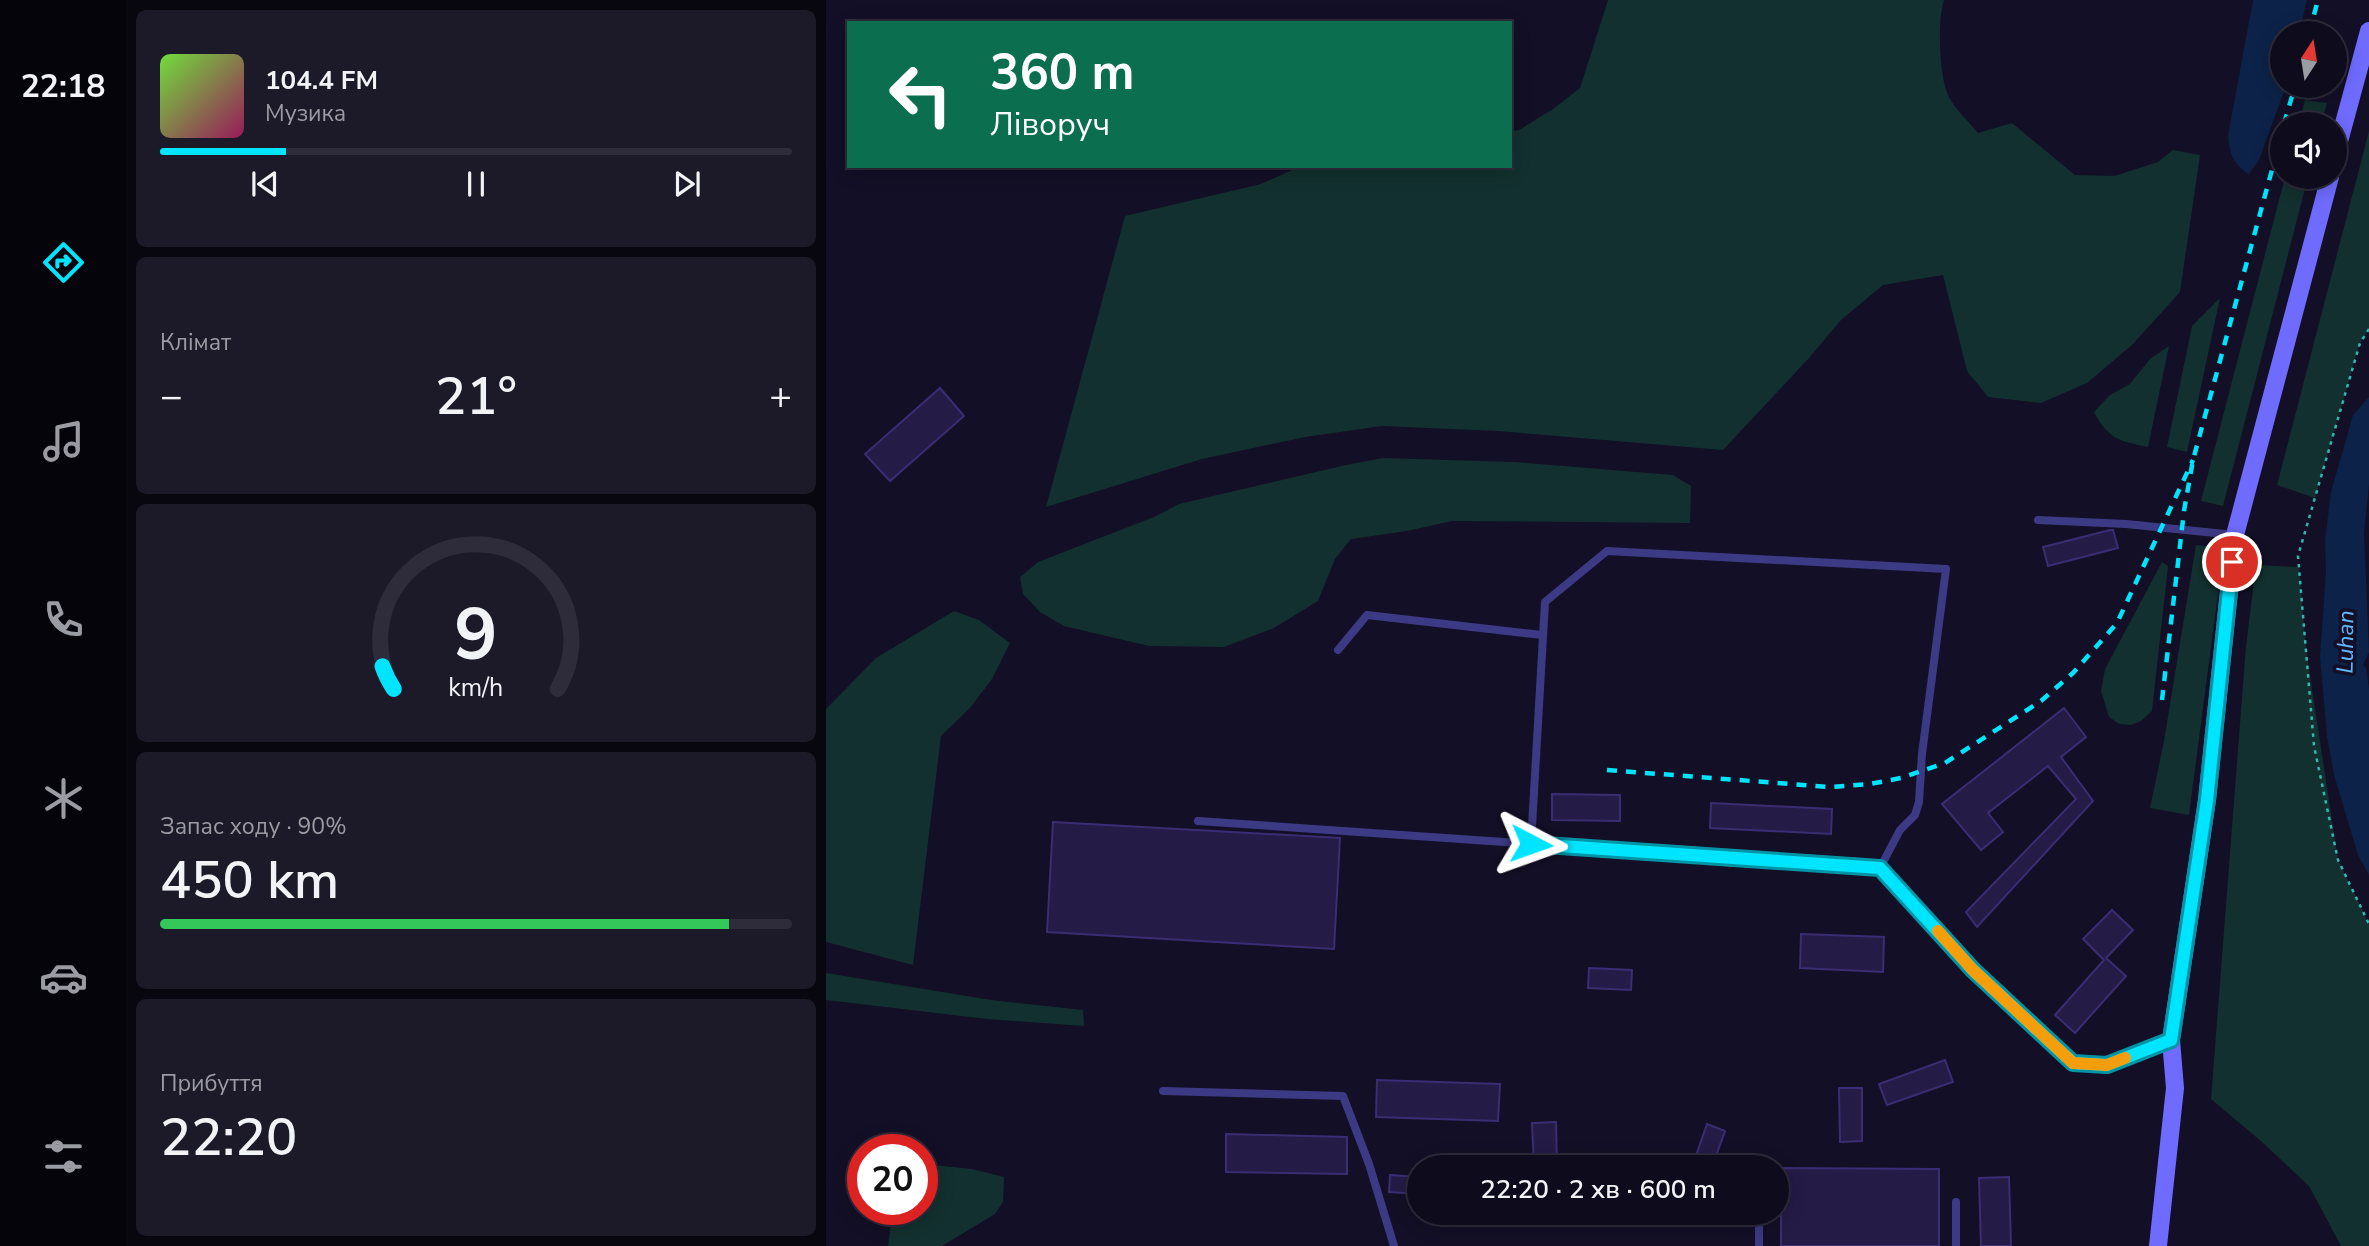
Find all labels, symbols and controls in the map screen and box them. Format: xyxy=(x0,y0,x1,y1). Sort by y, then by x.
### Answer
north arrow xyxy=(2270,21,2347,98)
map controls xyxy=(2270,21,2347,189)
text: 360 m xyxy=(990,39,1134,106)
icon: left xyxy=(875,49,966,140)
text: 104.4 FM xyxy=(265,63,378,98)
text: 22:18 xyxy=(21,65,105,108)
text: Музика xyxy=(265,98,346,129)
text: Ліворуч xyxy=(990,103,1110,146)
button: sound xyxy=(2270,112,2347,189)
icon: previous xyxy=(246,165,284,203)
icon: pause xyxy=(457,165,495,203)
icon: next xyxy=(668,165,706,203)
icon: directions xyxy=(39,238,88,287)
text: Клімат xyxy=(160,327,231,358)
text: 21° xyxy=(435,361,517,432)
text: − xyxy=(160,371,183,422)
text: + xyxy=(769,371,792,422)
icon: music xyxy=(39,417,88,466)
pin xyxy=(2202,532,2262,592)
icon: arrive xyxy=(2213,543,2251,581)
text: 9 xyxy=(454,585,498,685)
icon: phone xyxy=(39,595,88,644)
water label: Luhan xyxy=(2329,610,2362,674)
text: km/h xyxy=(448,671,504,705)
icon: climate xyxy=(39,774,88,823)
position arrow xyxy=(1494,807,1568,881)
text: Запас ходу · 90% xyxy=(160,811,347,842)
text: 450 km xyxy=(160,845,339,916)
icon: car xyxy=(39,953,88,1002)
text: Прибуття xyxy=(160,1068,263,1099)
text: 22:20 xyxy=(160,1102,297,1173)
icon: filters xyxy=(39,1132,88,1181)
speed limit sign: 20 xyxy=(847,1134,938,1225)
text: 22:20 · 2 хв · 600 m xyxy=(1480,1172,1716,1207)

